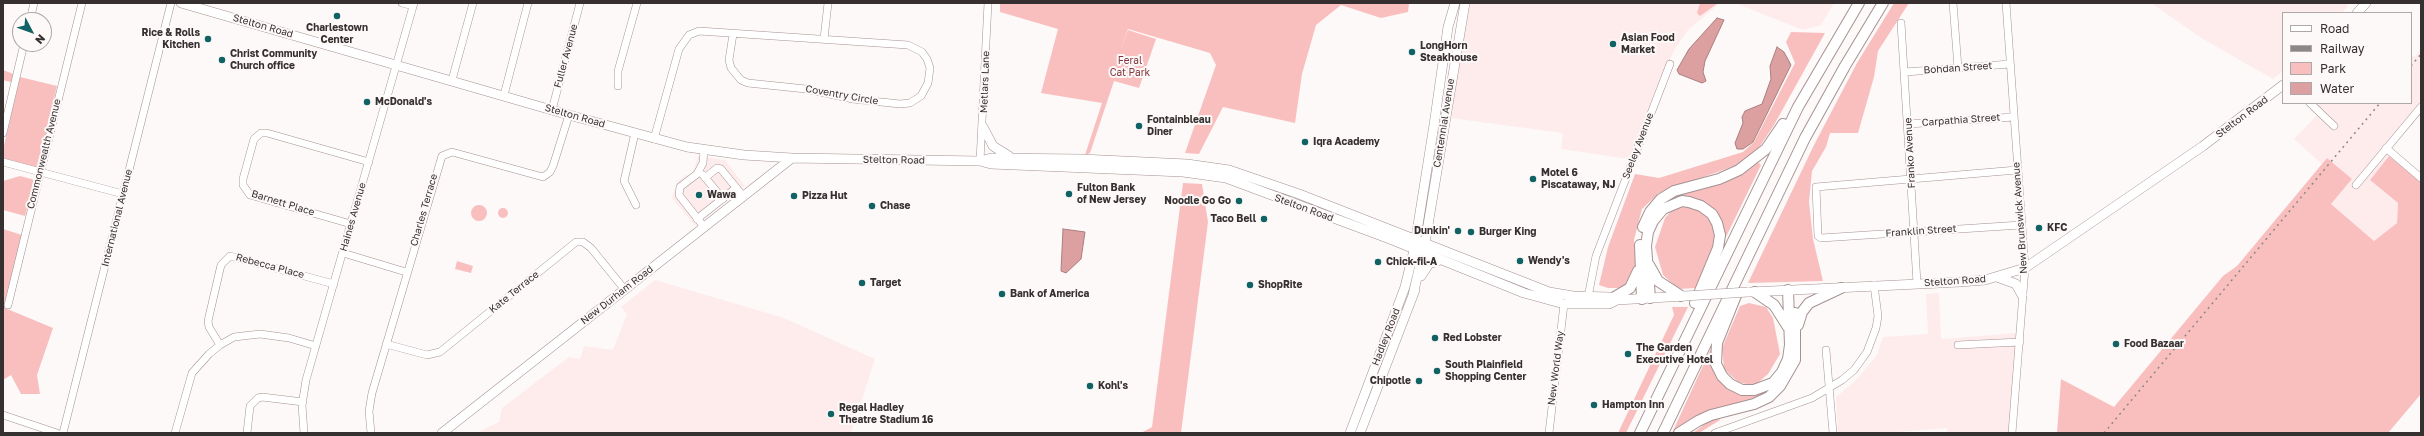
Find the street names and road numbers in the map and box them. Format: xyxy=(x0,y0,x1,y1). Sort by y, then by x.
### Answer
street label: Stelton Road xyxy=(231,12,295,40)
street label: Fuller Avenue xyxy=(552,23,580,89)
street label: Metlars Lane xyxy=(978,51,992,113)
street label: Bohdan Street xyxy=(1923,60,1993,76)
street label: Centennial Avenue xyxy=(1431,78,1457,168)
street label: Coventry Circle xyxy=(805,83,879,107)
street label: Stelton Road xyxy=(2214,94,2270,140)
street label: Commonwealth Avenue xyxy=(25,98,63,210)
street label: Stelton Road xyxy=(543,102,607,130)
street label: Seeley Avenue xyxy=(1620,111,1656,181)
street label: Carpathia Street xyxy=(1921,111,2001,129)
street label: Franko Avenue xyxy=(1902,117,1918,189)
street label: Stelton Road xyxy=(863,153,925,167)
street label: New Brunswick Avenue xyxy=(2010,162,2030,274)
street label: International Avenue xyxy=(99,168,135,268)
street label: Charles Terrace xyxy=(408,172,440,248)
street label: Haines Avenue xyxy=(337,181,369,253)
street label: Barnett Place xyxy=(250,188,316,218)
street label: Stelton Road xyxy=(1273,192,1335,224)
street label: Franklin Street xyxy=(1885,223,1957,239)
street label: Rebecca Place xyxy=(235,251,305,281)
street label: New Durham Road xyxy=(578,263,656,327)
street label: Kate Terrace xyxy=(487,268,541,316)
street label: Stelton Road xyxy=(1924,273,1986,289)
street label: Hadley Road xyxy=(1370,307,1402,367)
street label: New World Way xyxy=(1545,330,1567,406)

